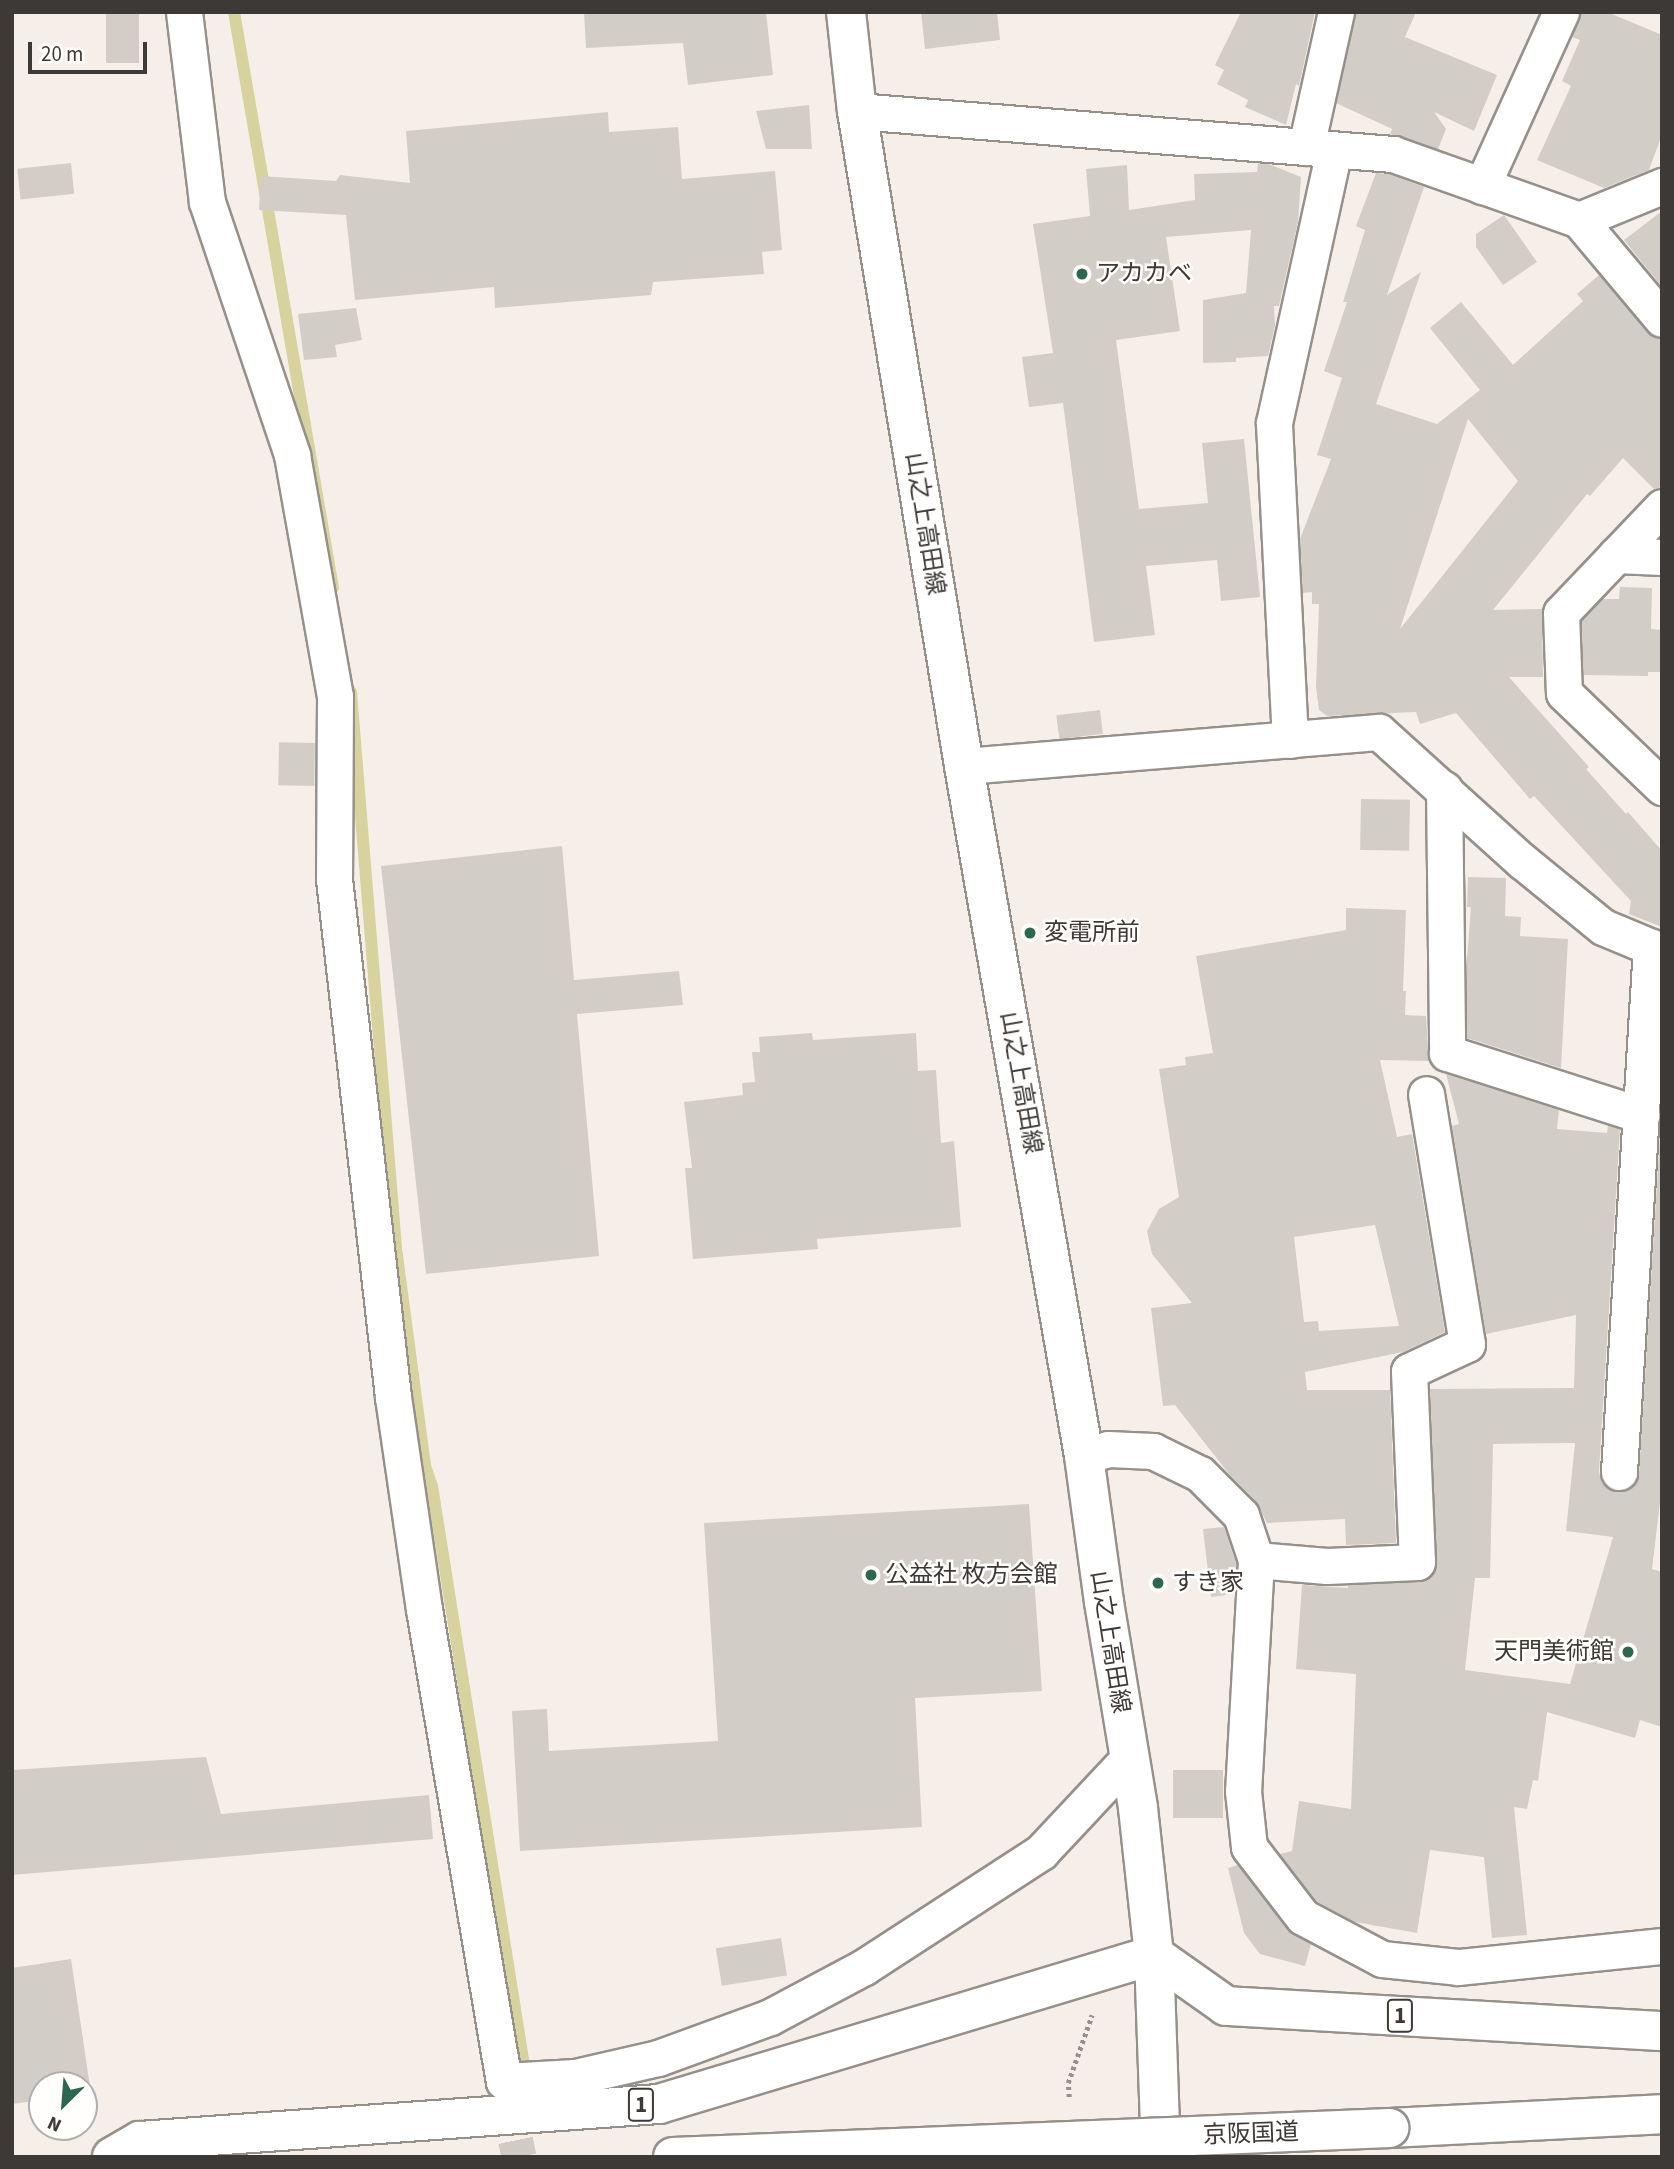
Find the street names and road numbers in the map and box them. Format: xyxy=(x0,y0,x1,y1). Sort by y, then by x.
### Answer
street label: 山之上高田線 xyxy=(900,451,950,597)
street label: 山之上高田線 xyxy=(994,1010,1048,1156)
street label: 山之上高田線 xyxy=(1085,1569,1135,1715)
road number: 1 xyxy=(1386,1996,1414,2036)
road number: 1 xyxy=(627,2086,655,2124)
street label: 京阪国道 xyxy=(1203,2118,1299,2150)

